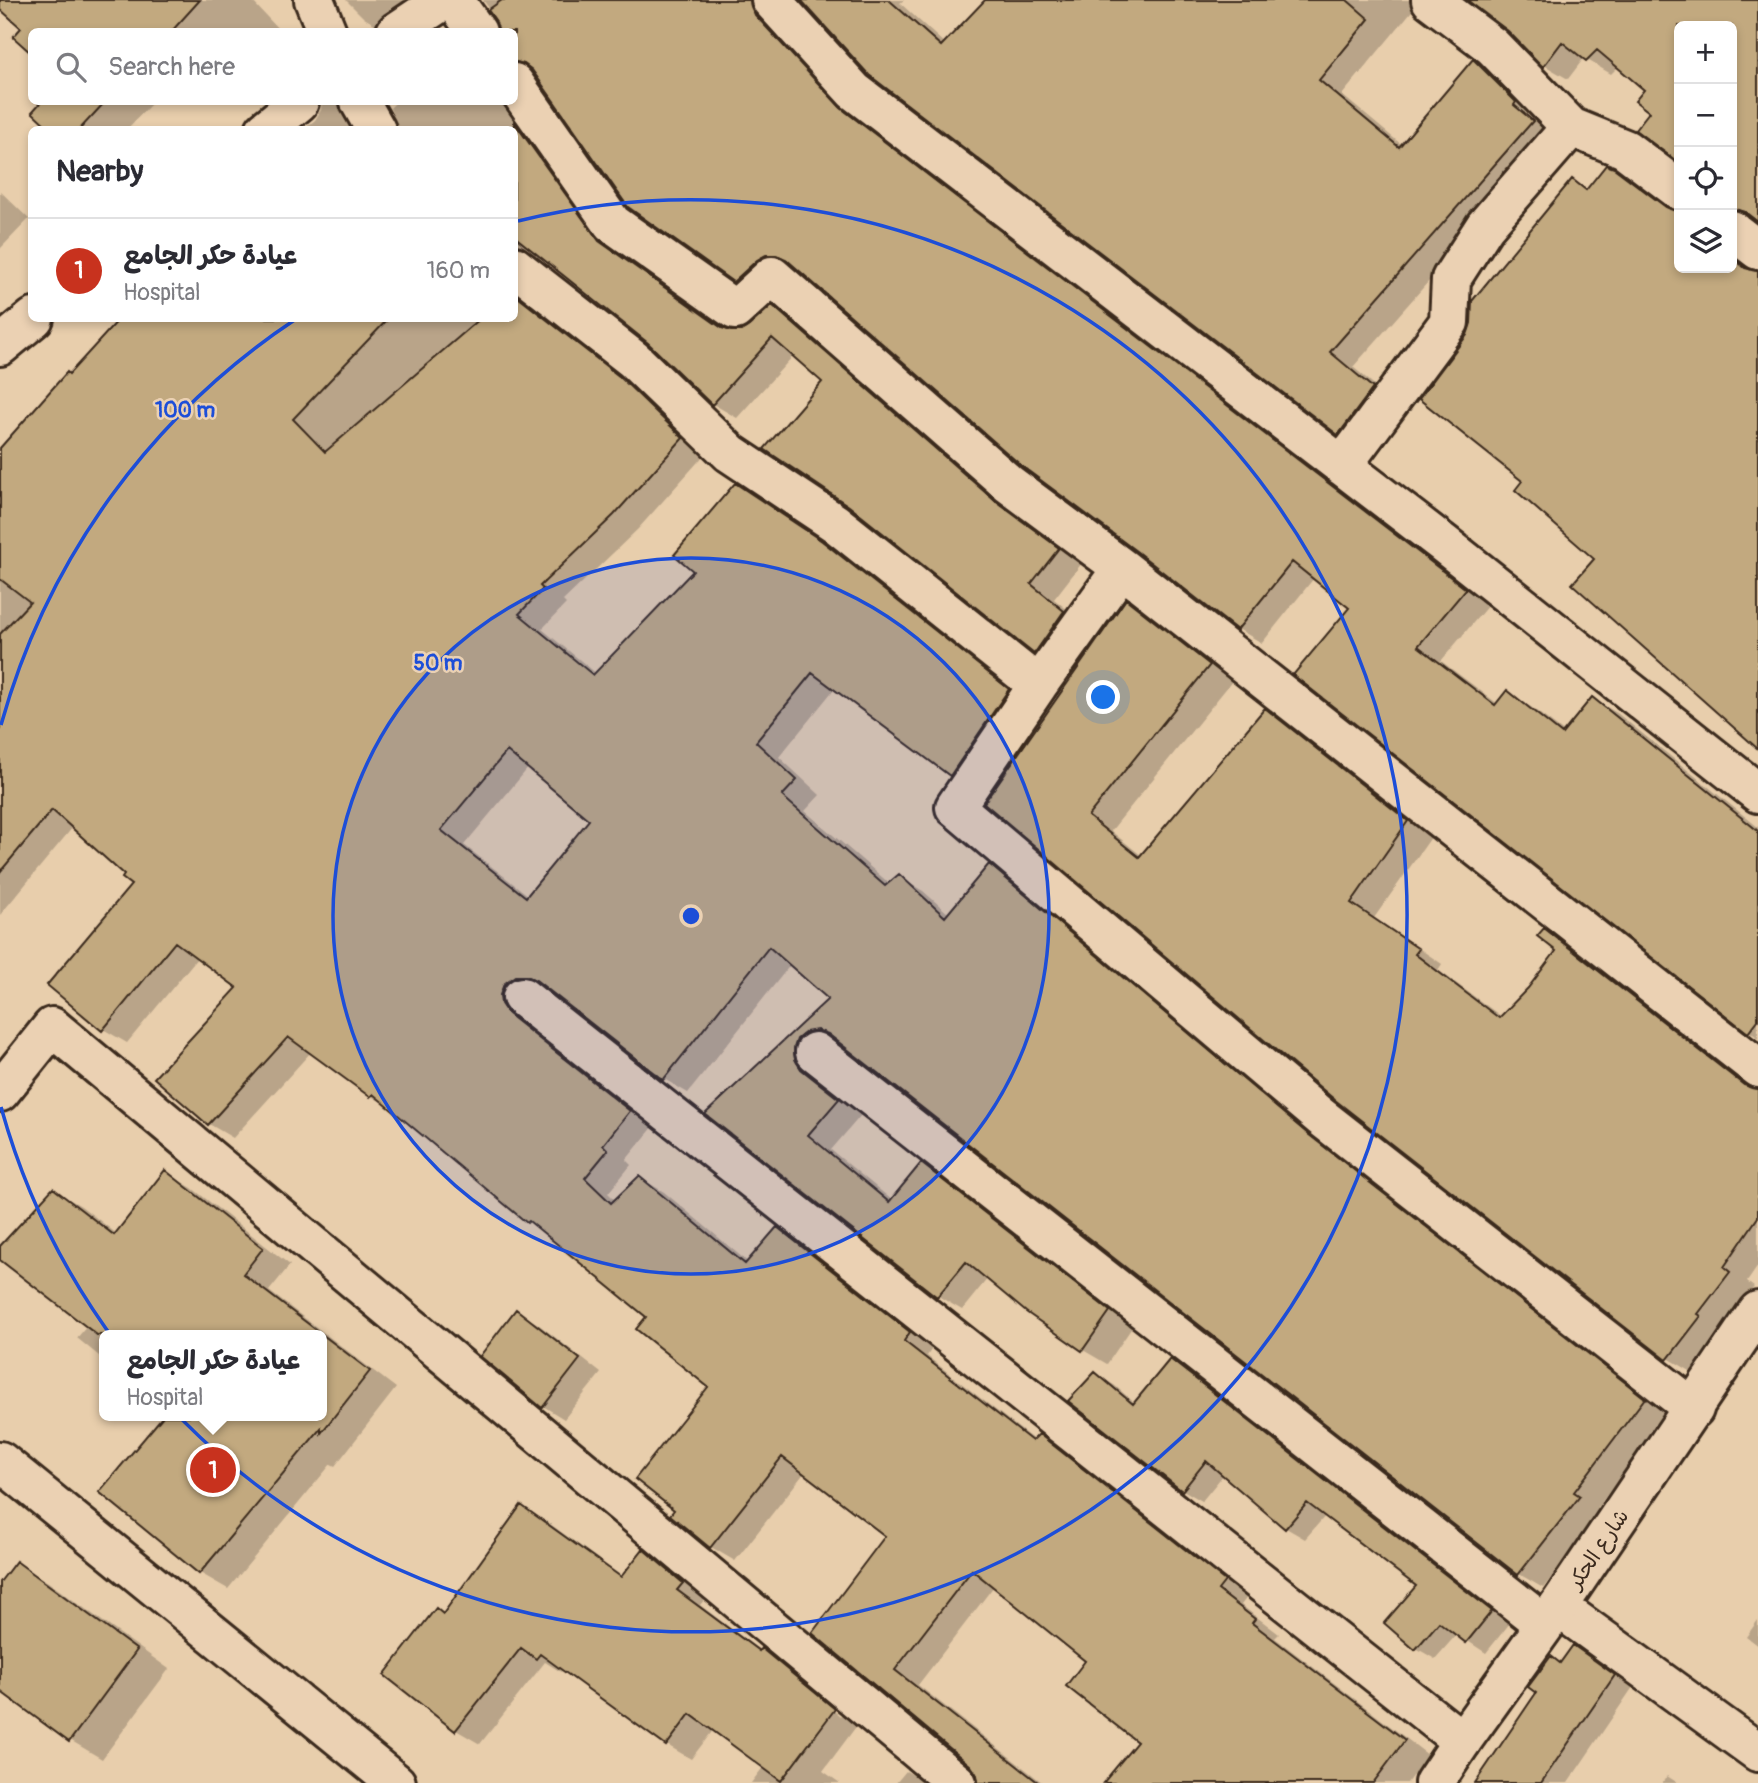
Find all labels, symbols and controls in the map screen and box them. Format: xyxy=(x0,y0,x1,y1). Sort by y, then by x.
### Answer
map controls xyxy=(1674,21,1737,273)
button: + xyxy=(1674,21,1737,84)
search box xyxy=(28,28,518,105)
icon: search xyxy=(52,48,90,86)
text: Search here xyxy=(108,51,235,83)
button: − xyxy=(1674,84,1737,147)
button: locate xyxy=(1674,147,1737,210)
text: Nearby xyxy=(56,153,143,190)
button: layers xyxy=(1674,210,1737,273)
text: عيادة حكر الجامع xyxy=(123,240,297,272)
text: 1 xyxy=(75,256,84,285)
text: 160 m xyxy=(426,256,490,285)
text: Hospital xyxy=(123,278,201,307)
text: 100 m xyxy=(155,397,215,424)
text: 50 m xyxy=(414,650,463,677)
your location xyxy=(1086,680,1120,714)
centre of rings xyxy=(679,904,703,928)
popup xyxy=(99,1330,327,1421)
text: عيادة حكر الجامع xyxy=(126,1345,300,1377)
text: Hospital xyxy=(126,1383,204,1412)
pin: 1 xyxy=(190,1444,236,1496)
street label: شارع الحكر xyxy=(1561,1504,1636,1597)

